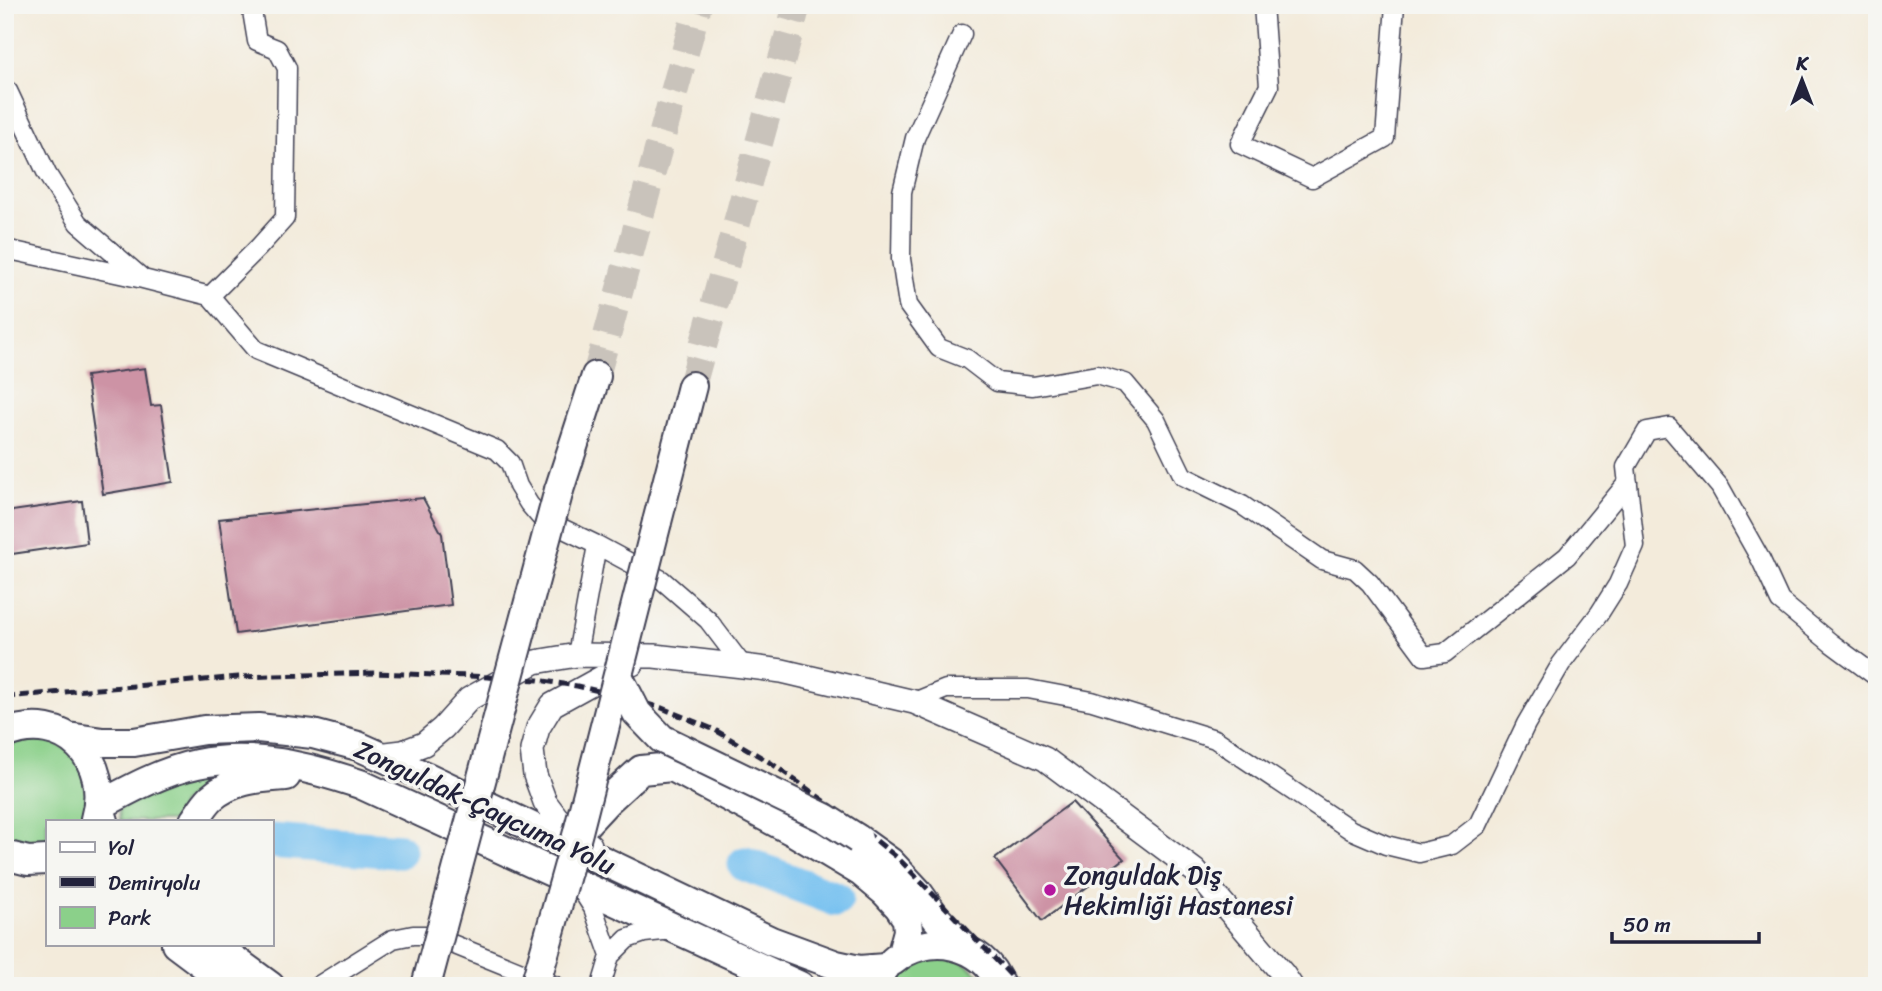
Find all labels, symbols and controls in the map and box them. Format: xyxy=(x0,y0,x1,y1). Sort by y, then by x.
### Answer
north arrow xyxy=(1766,46,1836,116)
text: K xyxy=(1795,47,1809,80)
street label: Zonguldak-Çaycuma Yolu xyxy=(347,726,623,888)
legend xyxy=(46,820,273,946)
text: Yol xyxy=(108,829,135,867)
place label: Zonguldak Diş Hekimliği Hastanesi xyxy=(1064,852,1294,928)
text: Demiryolu xyxy=(108,864,201,902)
marker: Zonguldak Diş Hekimliği Hastanesi xyxy=(1042,882,1058,898)
text: Park xyxy=(108,899,151,937)
scale bar xyxy=(1612,900,1759,944)
text: 50 m xyxy=(1623,906,1671,944)

